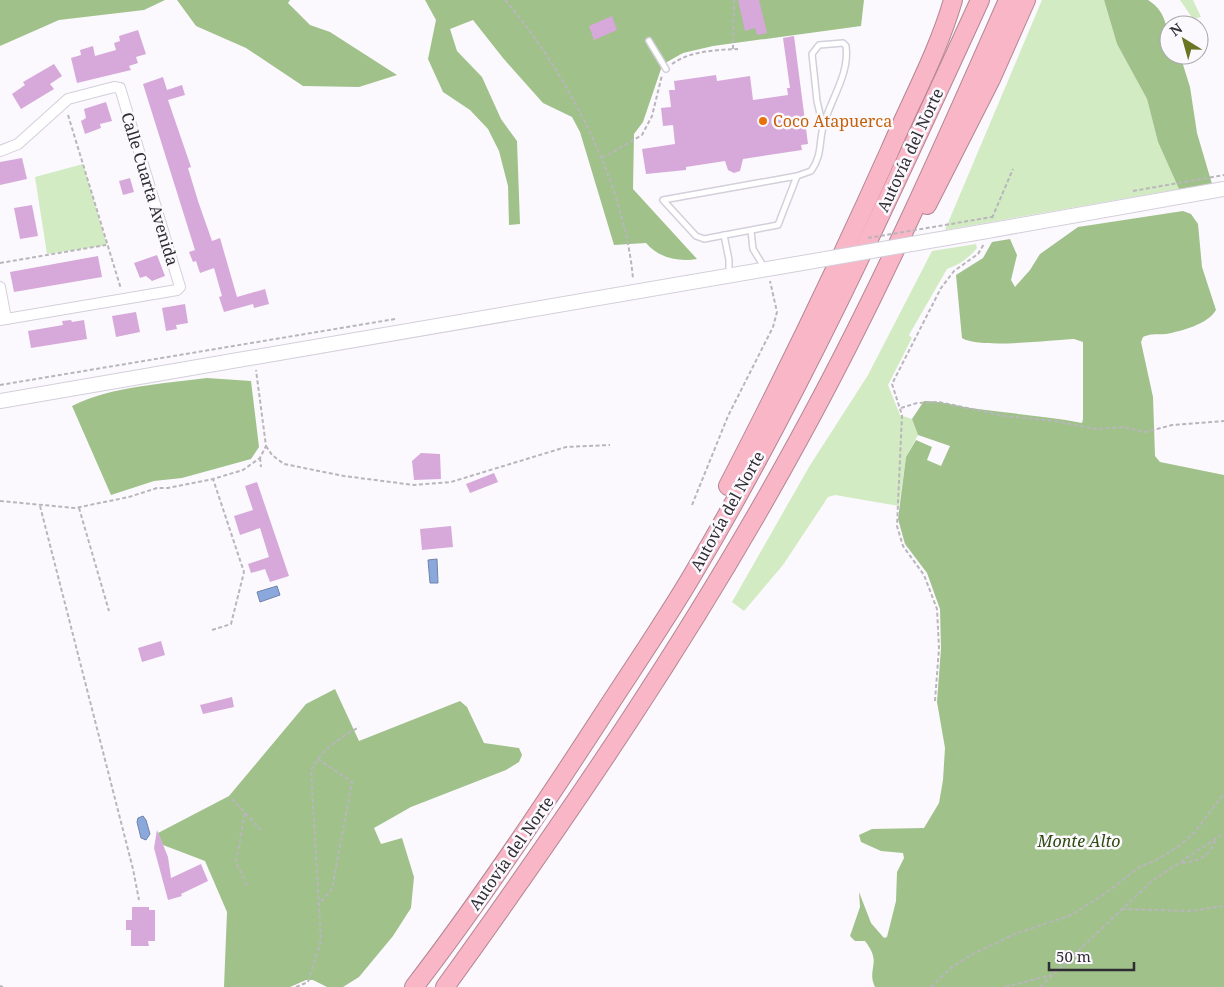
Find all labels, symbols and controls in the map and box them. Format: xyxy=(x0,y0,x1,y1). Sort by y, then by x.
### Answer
north arrow xyxy=(1159,15,1209,65)
text: N xyxy=(1166,18,1186,40)
street label: Autovía del Norte xyxy=(872,85,948,215)
street label: Calle Cuarta Avenida xyxy=(116,110,184,268)
place label: Coco Atapuerca xyxy=(773,110,892,132)
marker: Coco Atapuerca xyxy=(757,115,769,127)
street label: Autovía del Norte xyxy=(685,447,769,575)
street label: Autovía del Norte xyxy=(463,792,559,914)
park label: Monte Alto xyxy=(1037,830,1120,852)
scale bar xyxy=(1049,940,1134,972)
text: 50 m xyxy=(1056,946,1091,966)

